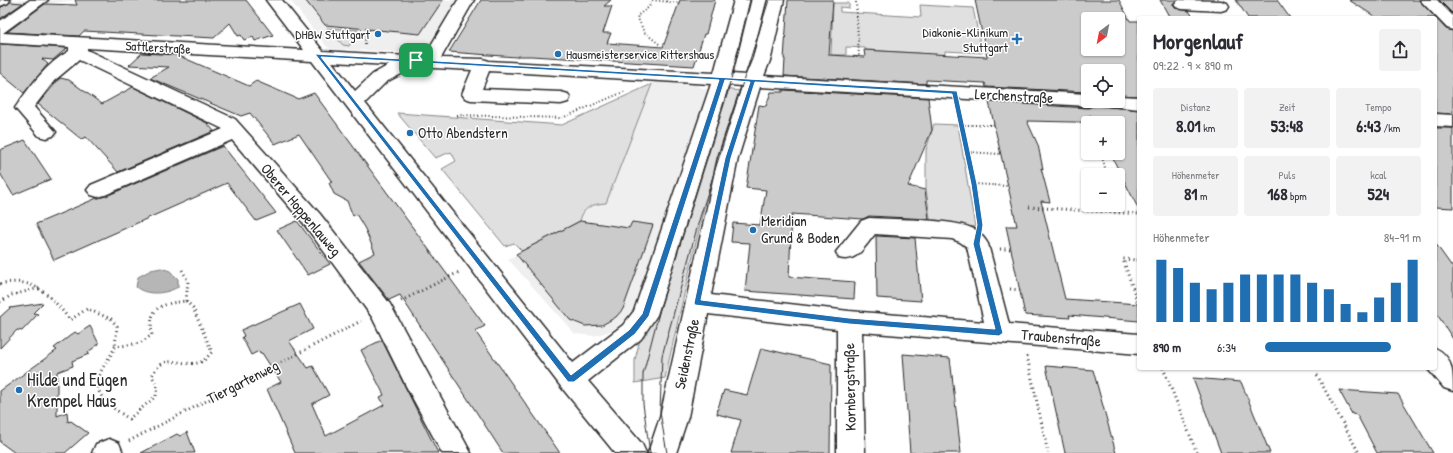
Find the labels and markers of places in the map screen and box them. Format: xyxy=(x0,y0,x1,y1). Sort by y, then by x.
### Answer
place label: Diakonie-Klinikum Stuttgart xyxy=(923,23,1009,56)
place label: DHBW Stuttgart xyxy=(295,25,371,43)
marker: DHBW Stuttgart xyxy=(373,29,383,39)
marker: Diakonie-Klinikum Stuttgart xyxy=(1011,33,1023,45)
pin xyxy=(399,43,433,77)
place label: Hausmeisterservice Rittershaus xyxy=(566,45,714,63)
marker: Hausmeisterservice Rittershaus xyxy=(553,49,563,59)
place label: Otto Abendstern xyxy=(418,122,508,143)
marker: Otto Abendstern xyxy=(405,128,415,138)
place label: Meridian Grund & Boden xyxy=(761,210,840,248)
marker: Meridian Grund & Boden xyxy=(748,225,758,235)
place label: Hilde und Eugen Krempel Haus xyxy=(27,367,128,413)
marker: Hilde und Eugen Krempel Haus xyxy=(14,385,24,395)

